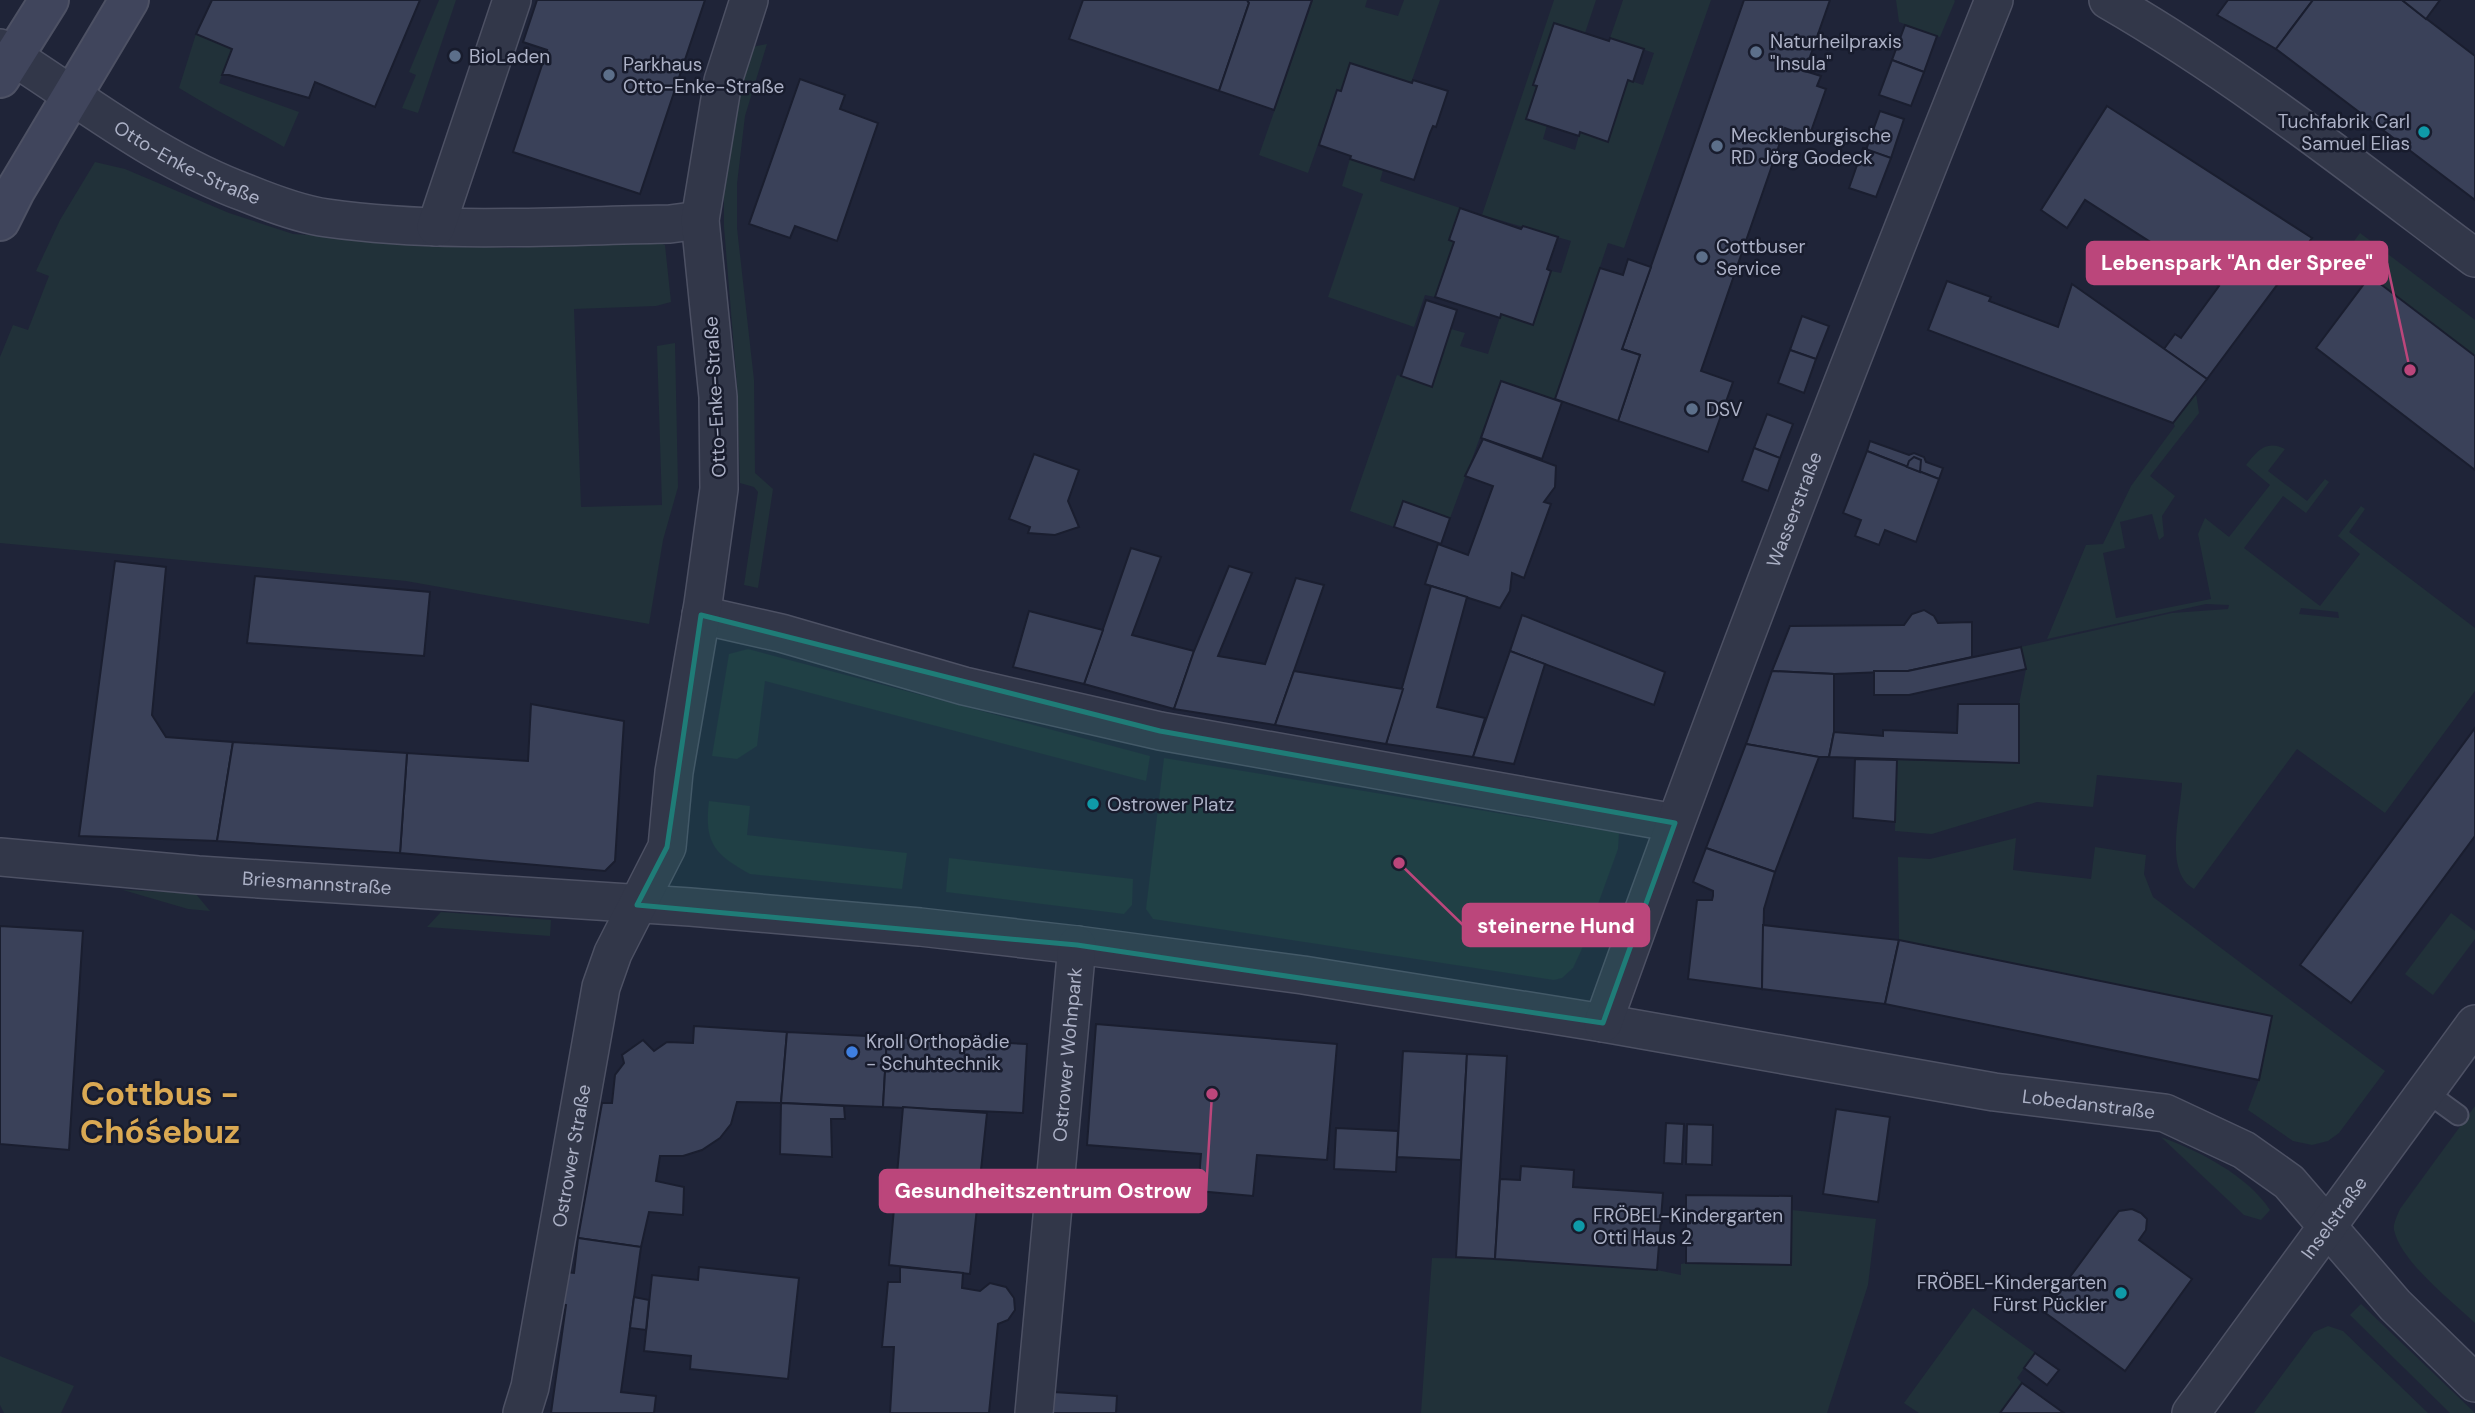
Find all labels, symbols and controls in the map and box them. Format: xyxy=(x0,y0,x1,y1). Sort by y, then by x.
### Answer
place label: Naturheilpraxis "Insula" xyxy=(1770,29,1902,76)
place label: BioLaden xyxy=(469,44,550,69)
marker: Naturheilpraxis "Insula" xyxy=(1748,44,1764,60)
marker: BioLaden xyxy=(447,48,463,64)
place label: Parkhaus Otto-Enke-Straße xyxy=(623,52,784,99)
marker: Parkhaus Otto-Enke-Straße xyxy=(601,67,617,83)
place label: Tuchfabrik Carl Samuel Elias xyxy=(2278,109,2410,156)
street label: Otto-Enke-Straße xyxy=(109,114,264,210)
place label: Mecklenburgische RD Jörg Godeck xyxy=(1731,123,1891,170)
marker: Tuchfabrik Carl Samuel Elias xyxy=(2416,124,2432,140)
marker: Mecklenburgische RD Jörg Godeck xyxy=(1709,138,1725,154)
place label: Cottbuser Service xyxy=(1716,234,1806,281)
callout: Lebenspark "An der Spree" xyxy=(2087,242,2387,284)
marker: Cottbuser Service xyxy=(1694,249,1710,265)
text: Lebenspark "An der Spree" xyxy=(2101,249,2373,277)
street label: Otto-Enke-Straße xyxy=(698,316,732,478)
place label: DSV xyxy=(1706,397,1743,422)
marker: DSV xyxy=(1684,401,1700,417)
street label: Wasserstraße xyxy=(1760,448,1827,571)
place label: Ostrower Platz xyxy=(1107,792,1234,817)
marker: Ostrower Platz xyxy=(1085,796,1101,812)
street label: Briesmannstraße xyxy=(242,865,392,900)
callout: steinerne Hund xyxy=(1463,904,1649,946)
text: steinerne Hund xyxy=(1477,912,1635,940)
street label: Ostrower Wohnpark xyxy=(1046,966,1087,1143)
place label: Kroll Orthopädie - Schuhtechnik xyxy=(866,1029,1009,1076)
marker: Kroll Orthopädie - Schuhtechnik xyxy=(844,1044,860,1060)
district label: Cottbus - Chóśebuz xyxy=(80,1072,240,1153)
street label: Ostrower Straße xyxy=(546,1082,596,1229)
street label: Lobedanstraße xyxy=(2021,1083,2157,1124)
callout: Gesundheitszentrum Ostrow xyxy=(880,1170,1206,1212)
street label: Inselstraße xyxy=(2295,1171,2372,1264)
text: Gesundheitszentrum Ostrow xyxy=(894,1177,1192,1205)
place label: FRÖBEL-Kindergarten Otti Haus 2 xyxy=(1593,1203,1783,1250)
marker: FRÖBEL-Kindergarten Otti Haus 2 xyxy=(1571,1218,1587,1234)
place label: FRÖBEL-Kindergarten Fürst Pückler xyxy=(1917,1270,2107,1317)
marker: FRÖBEL-Kindergarten Fürst Pückler xyxy=(2113,1285,2129,1301)

